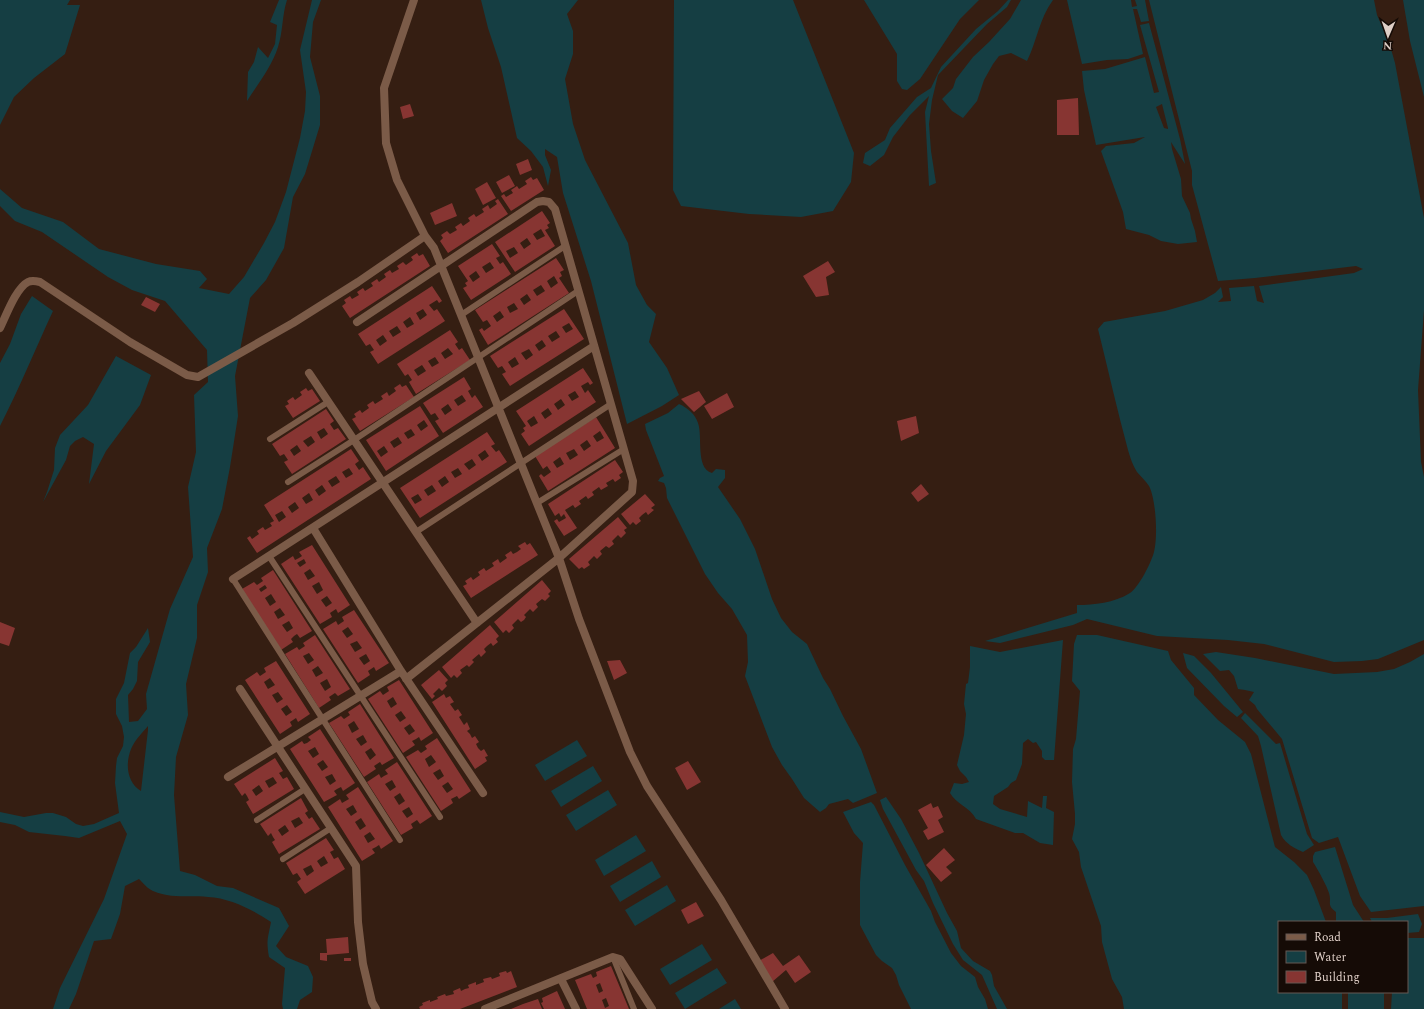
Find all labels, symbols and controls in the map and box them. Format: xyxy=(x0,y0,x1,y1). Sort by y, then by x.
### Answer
north arrow xyxy=(1368,16,1408,56)
text: N xyxy=(1383,37,1392,54)
legend xyxy=(1278,921,1408,993)
text: Road xyxy=(1314,928,1341,947)
text: Water xyxy=(1314,948,1346,967)
text: Building xyxy=(1314,968,1360,987)

